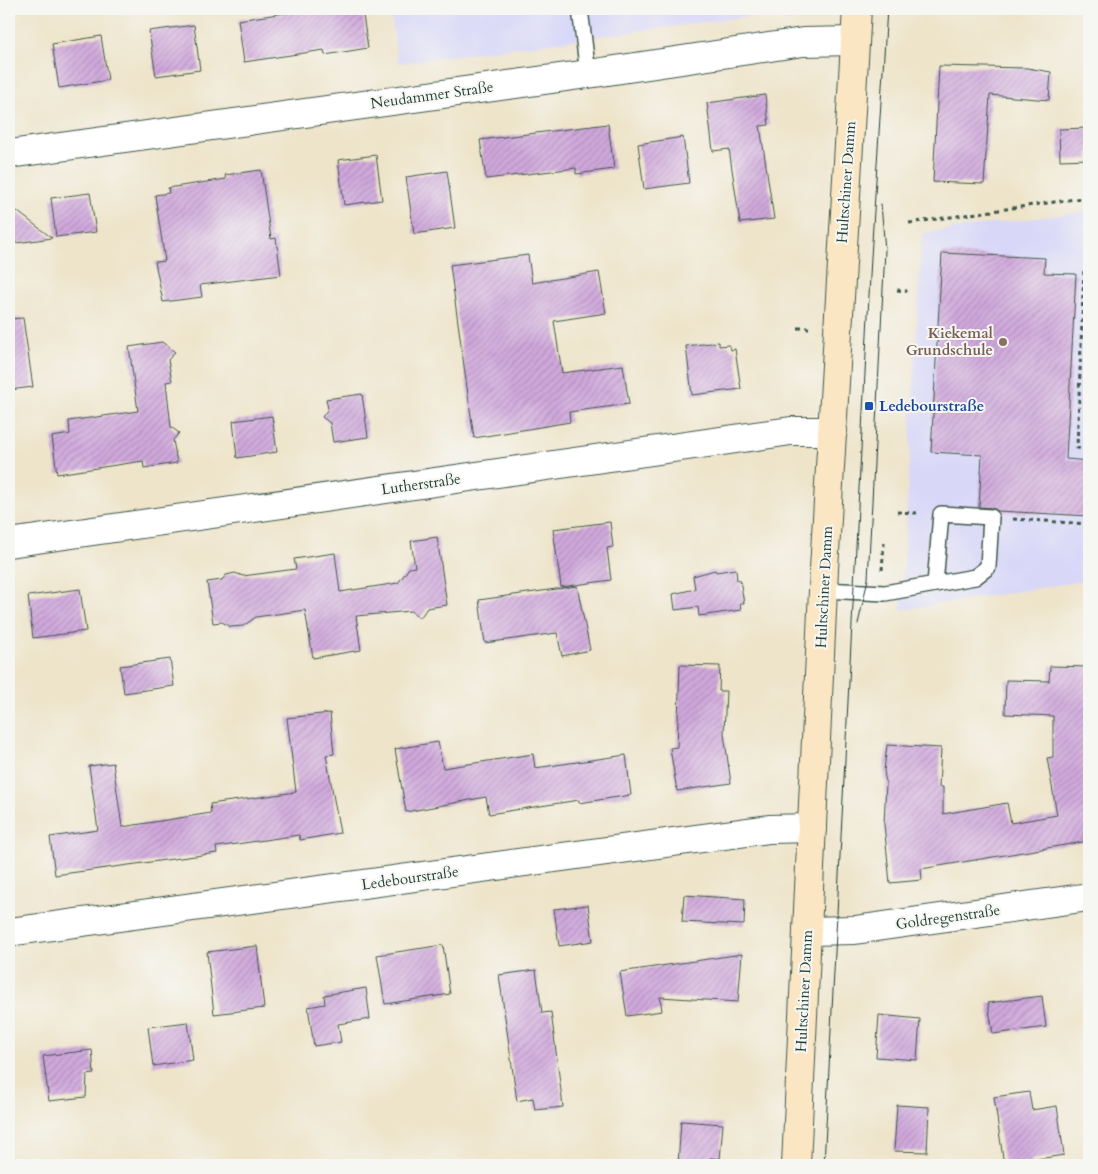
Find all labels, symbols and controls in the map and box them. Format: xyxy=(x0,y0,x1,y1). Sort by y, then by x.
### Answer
street label: Neudammer Straße xyxy=(369,76,495,114)
street label: Hultschiner Damm xyxy=(832,120,860,244)
place label: Kiekemal Grundschule xyxy=(906,323,994,360)
marker: Kiekemal Grundschule xyxy=(997,336,1009,348)
place label: Ledebourstraße xyxy=(879,396,984,416)
marker: Ledebourstraße xyxy=(863,400,875,412)
street label: Lutherstraße xyxy=(380,469,462,499)
street label: Hultschiner Damm xyxy=(811,525,837,649)
street label: Ledebourstraße xyxy=(360,861,460,895)
street label: Goldregenstraße xyxy=(894,900,1002,934)
street label: Hultschiner Damm xyxy=(791,929,817,1053)

